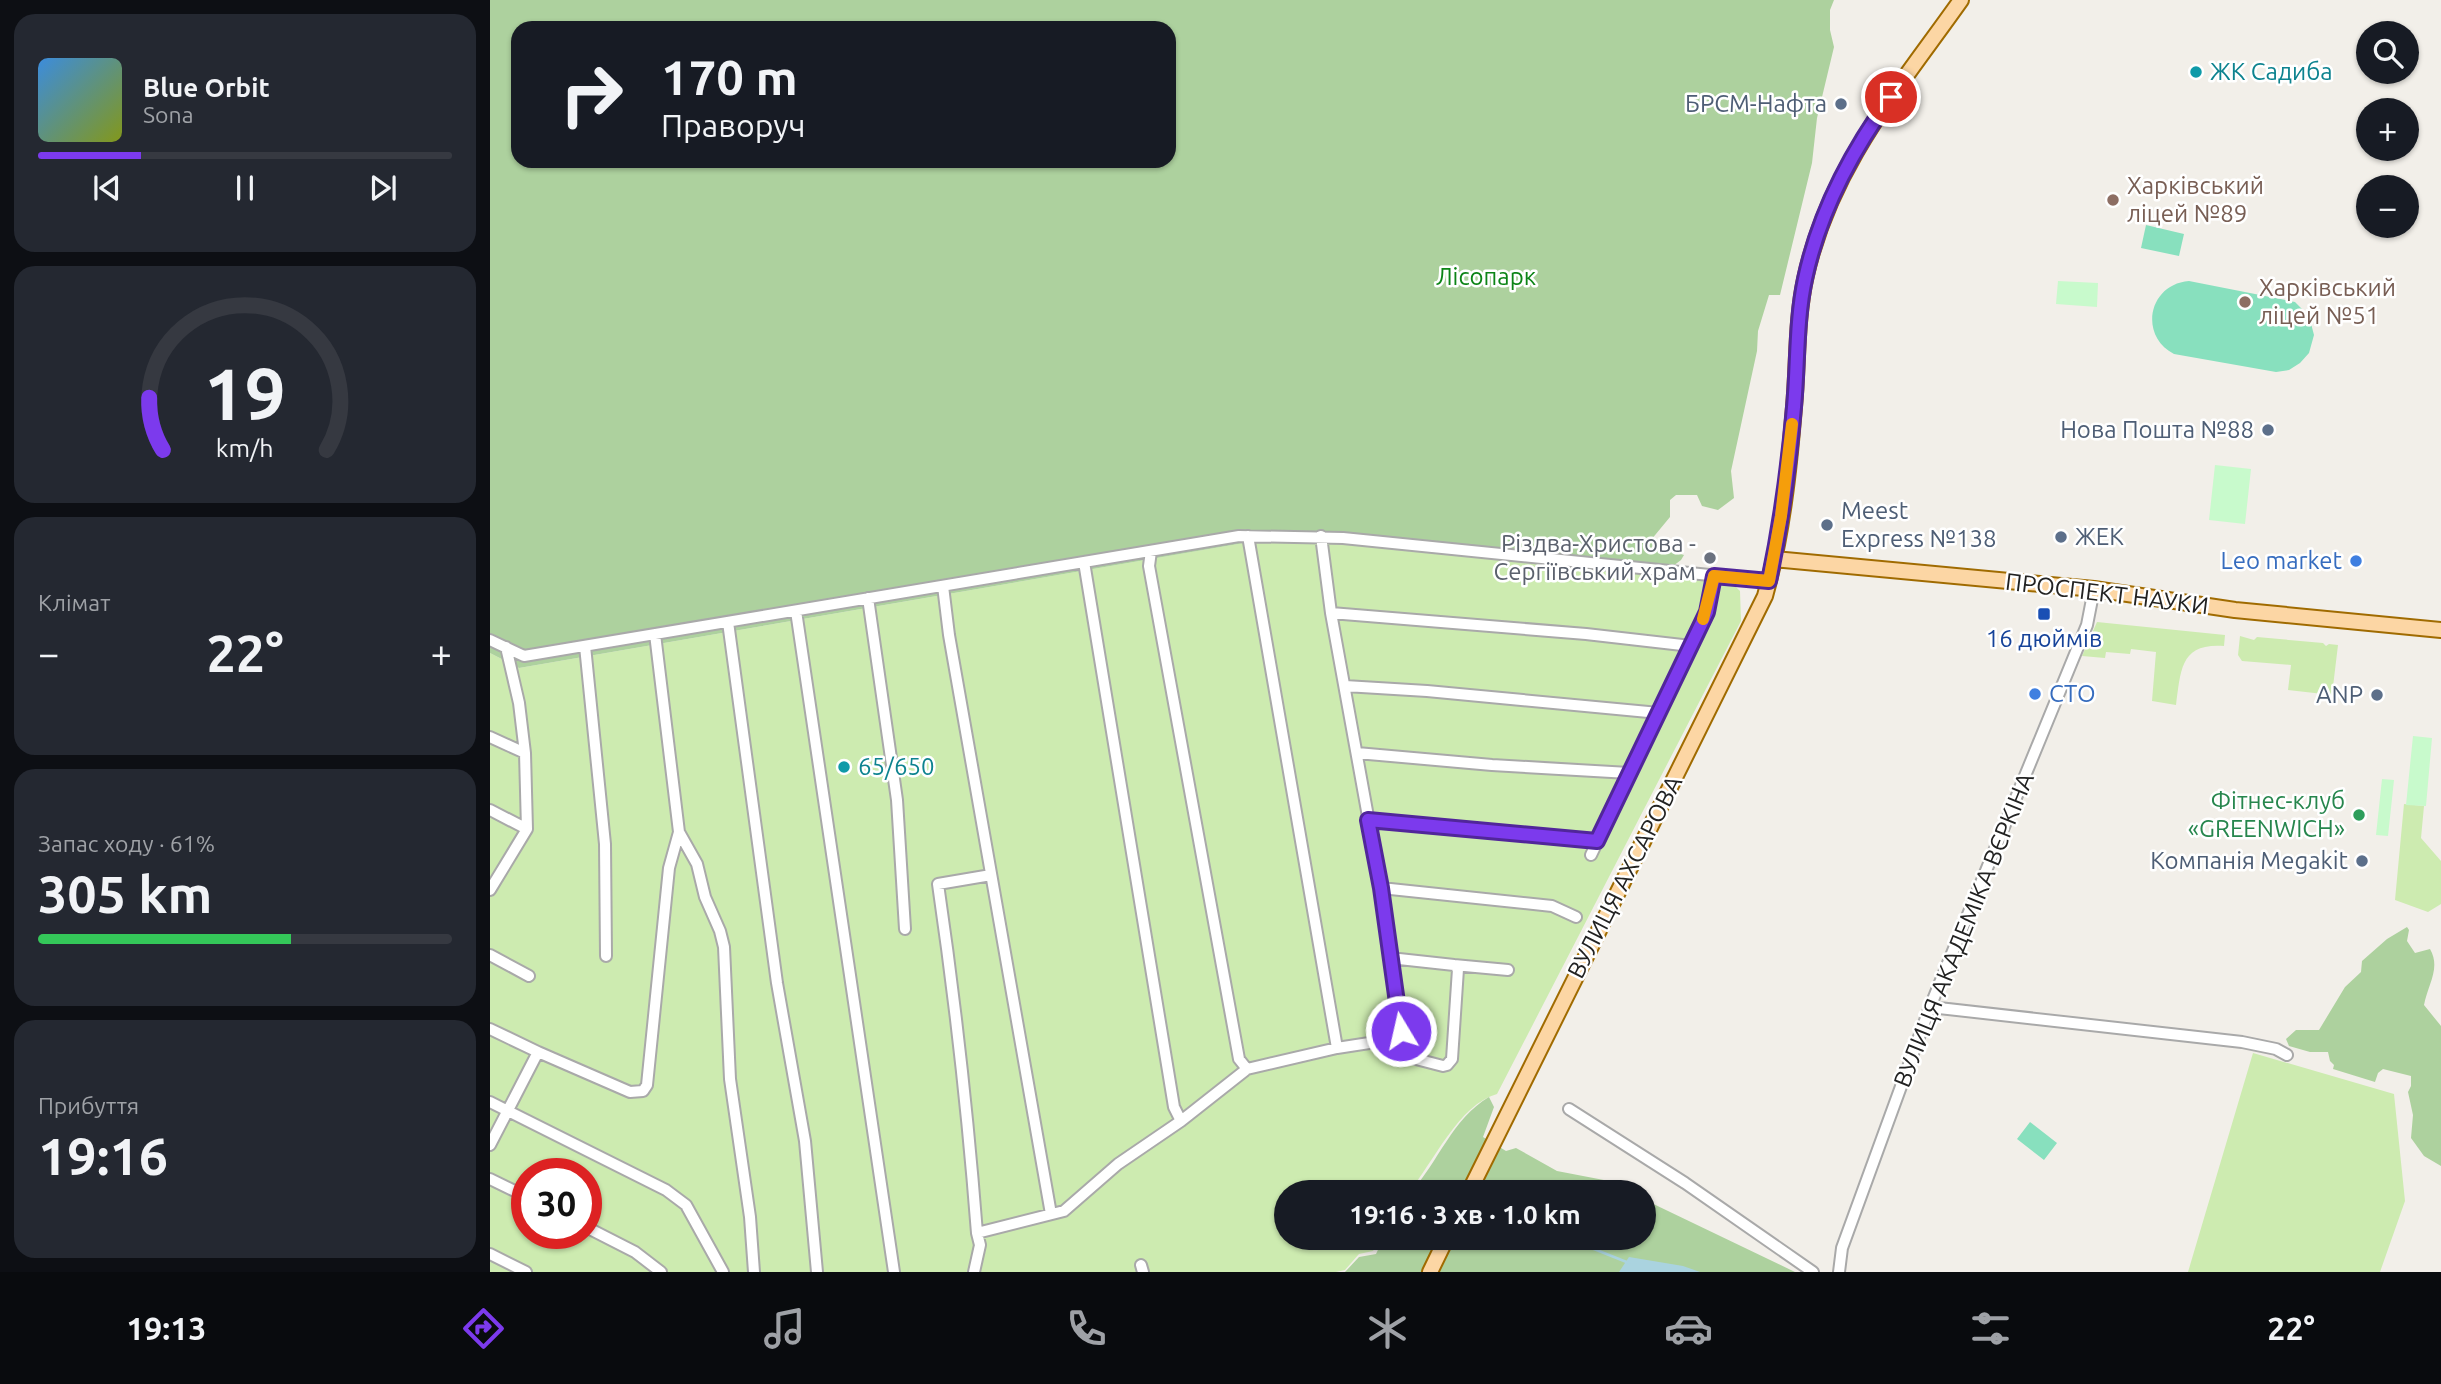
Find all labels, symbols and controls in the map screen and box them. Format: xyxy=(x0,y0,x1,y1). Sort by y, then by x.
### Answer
map controls xyxy=(2356,21,2419,238)
button: search xyxy=(2356,21,2419,84)
icon: right xyxy=(546,49,637,140)
text: 170 m xyxy=(661,49,798,104)
place label: ЖК Садиба xyxy=(2210,58,2333,85)
marker: ЖК Садиба xyxy=(2188,64,2204,80)
pin xyxy=(1861,67,1921,127)
text: Blue Orbit xyxy=(143,73,270,102)
icon: arrive xyxy=(1872,78,1910,116)
place label: БРСМ-Нафта xyxy=(1685,90,1827,117)
marker: БРСМ-Нафта xyxy=(1833,96,1849,112)
button: + xyxy=(2356,98,2419,161)
text: Sona xyxy=(143,102,193,127)
text: Праворуч xyxy=(661,107,806,143)
icon: previous xyxy=(88,169,126,207)
icon: pause xyxy=(226,169,264,207)
icon: next xyxy=(364,169,402,207)
place label: Харківський ліцей №89 xyxy=(2127,172,2264,227)
button: − xyxy=(2356,175,2419,238)
marker: Харківський ліцей №89 xyxy=(2105,192,2121,208)
park label: Лісопарк xyxy=(1436,263,1536,290)
place label: Харківський ліцей №51 xyxy=(2259,274,2396,329)
marker: Харківський ліцей №51 xyxy=(2237,294,2253,310)
text: 19 xyxy=(204,353,286,435)
place label: Нова Пошта №88 xyxy=(2060,416,2254,443)
marker: Нова Пошта №88 xyxy=(2260,422,2276,438)
text: km/h xyxy=(216,434,274,462)
place label: Meest Express №138 xyxy=(1841,497,1997,552)
marker: Meest Express №138 xyxy=(1819,517,1835,533)
place label: ЖЕК xyxy=(2075,523,2124,550)
marker: ЖЕК xyxy=(2053,529,2069,545)
place label: Різдва-Христова - Сергіївський храм xyxy=(1494,530,1696,585)
place label: Leo market xyxy=(2220,547,2343,574)
marker: Різдва-Христова - Сергіївський храм xyxy=(1702,550,1718,566)
marker: Leo market xyxy=(2348,553,2364,569)
street label: ПРОСПЕКТ НАУКИ xyxy=(2004,568,2210,619)
text: Клімат xyxy=(38,590,110,615)
marker: 16 дюймів xyxy=(2036,606,2052,622)
text: 22° xyxy=(206,624,284,682)
place label: 16 дюймів xyxy=(1986,625,2102,652)
text: − xyxy=(38,632,59,674)
text: + xyxy=(431,632,452,674)
place label: СТО xyxy=(2049,680,2096,707)
place label: ANP xyxy=(2316,681,2363,708)
marker: СТО xyxy=(2027,686,2043,702)
marker: ANP xyxy=(2369,687,2385,703)
place label: 65/650 xyxy=(858,753,935,780)
marker: 65/650 xyxy=(836,759,852,775)
street label: ВУЛИЦЯ АКАДЕМІКА ВЄРКІНА xyxy=(1888,768,2039,1091)
street label: ВУЛИЦЯ АХСАРОВА xyxy=(1562,771,1688,982)
place label: Фітнес-клуб «GREENWICH» xyxy=(2188,787,2345,842)
marker: Фітнес-клуб «GREENWICH» xyxy=(2351,807,2367,823)
text: Запас ходу · 61% xyxy=(38,831,215,856)
place label: Компанія Megakit xyxy=(2150,847,2349,874)
marker: Компанія Megakit xyxy=(2354,853,2370,869)
text: 305 km xyxy=(38,865,212,923)
position arrow xyxy=(1364,994,1438,1068)
text: Прибуття xyxy=(38,1093,139,1118)
text: 19:16 xyxy=(38,1127,168,1185)
speed limit sign: 30 xyxy=(511,1158,602,1249)
text: 19:16 · 3 хв · 1.0 km xyxy=(1349,1200,1581,1229)
icon: directions xyxy=(459,1304,508,1353)
icon: music xyxy=(760,1304,809,1353)
icon: phone xyxy=(1062,1304,1111,1353)
icon: climate xyxy=(1363,1304,1412,1353)
icon: car xyxy=(1664,1304,1713,1353)
icon: filters xyxy=(1966,1304,2015,1353)
text: 19:13 xyxy=(126,1310,206,1346)
text: 22° xyxy=(2267,1310,2315,1346)

